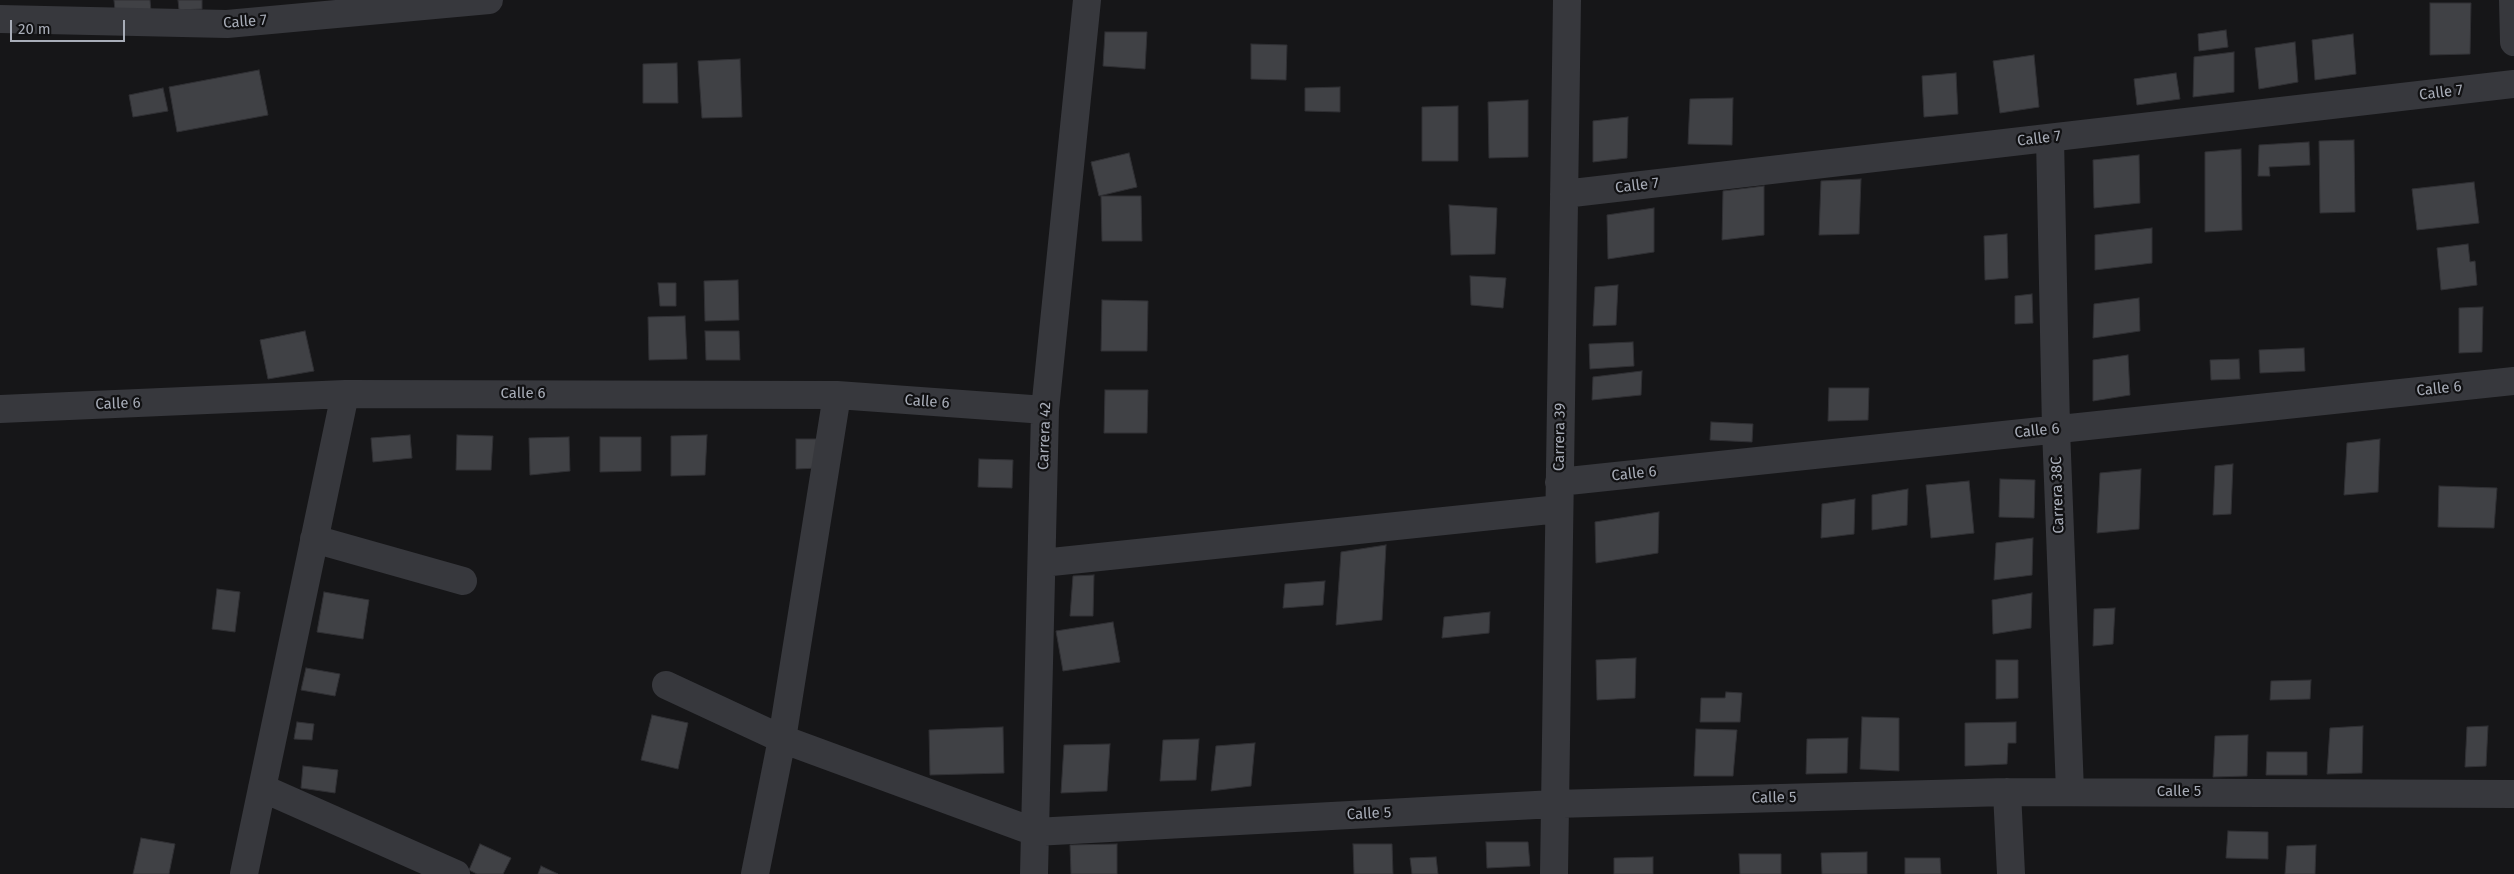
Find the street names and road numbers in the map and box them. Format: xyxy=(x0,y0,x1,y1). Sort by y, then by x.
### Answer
street label: Calle 7 xyxy=(223,11,267,33)
street label: Calle 7 xyxy=(2418,81,2464,105)
street label: Calle 7 xyxy=(2016,127,2062,151)
street label: Calle 7 xyxy=(1614,174,1660,198)
street label: Calle 6 xyxy=(2416,378,2462,400)
street label: Calle 6 xyxy=(500,385,546,403)
street label: Calle 6 xyxy=(904,391,950,413)
street label: Calle 6 xyxy=(95,394,141,414)
street label: Carrera 42 xyxy=(1035,402,1055,470)
street label: Carrera 39 xyxy=(1550,403,1570,471)
street label: Calle 6 xyxy=(2014,420,2060,442)
street label: Carrera 38C xyxy=(2048,456,2068,534)
street label: Calle 6 xyxy=(1611,463,1657,485)
street label: Calle 5 xyxy=(2157,783,2201,801)
street label: Calle 5 xyxy=(1752,789,1796,807)
street label: Calle 5 xyxy=(1346,804,1392,824)

